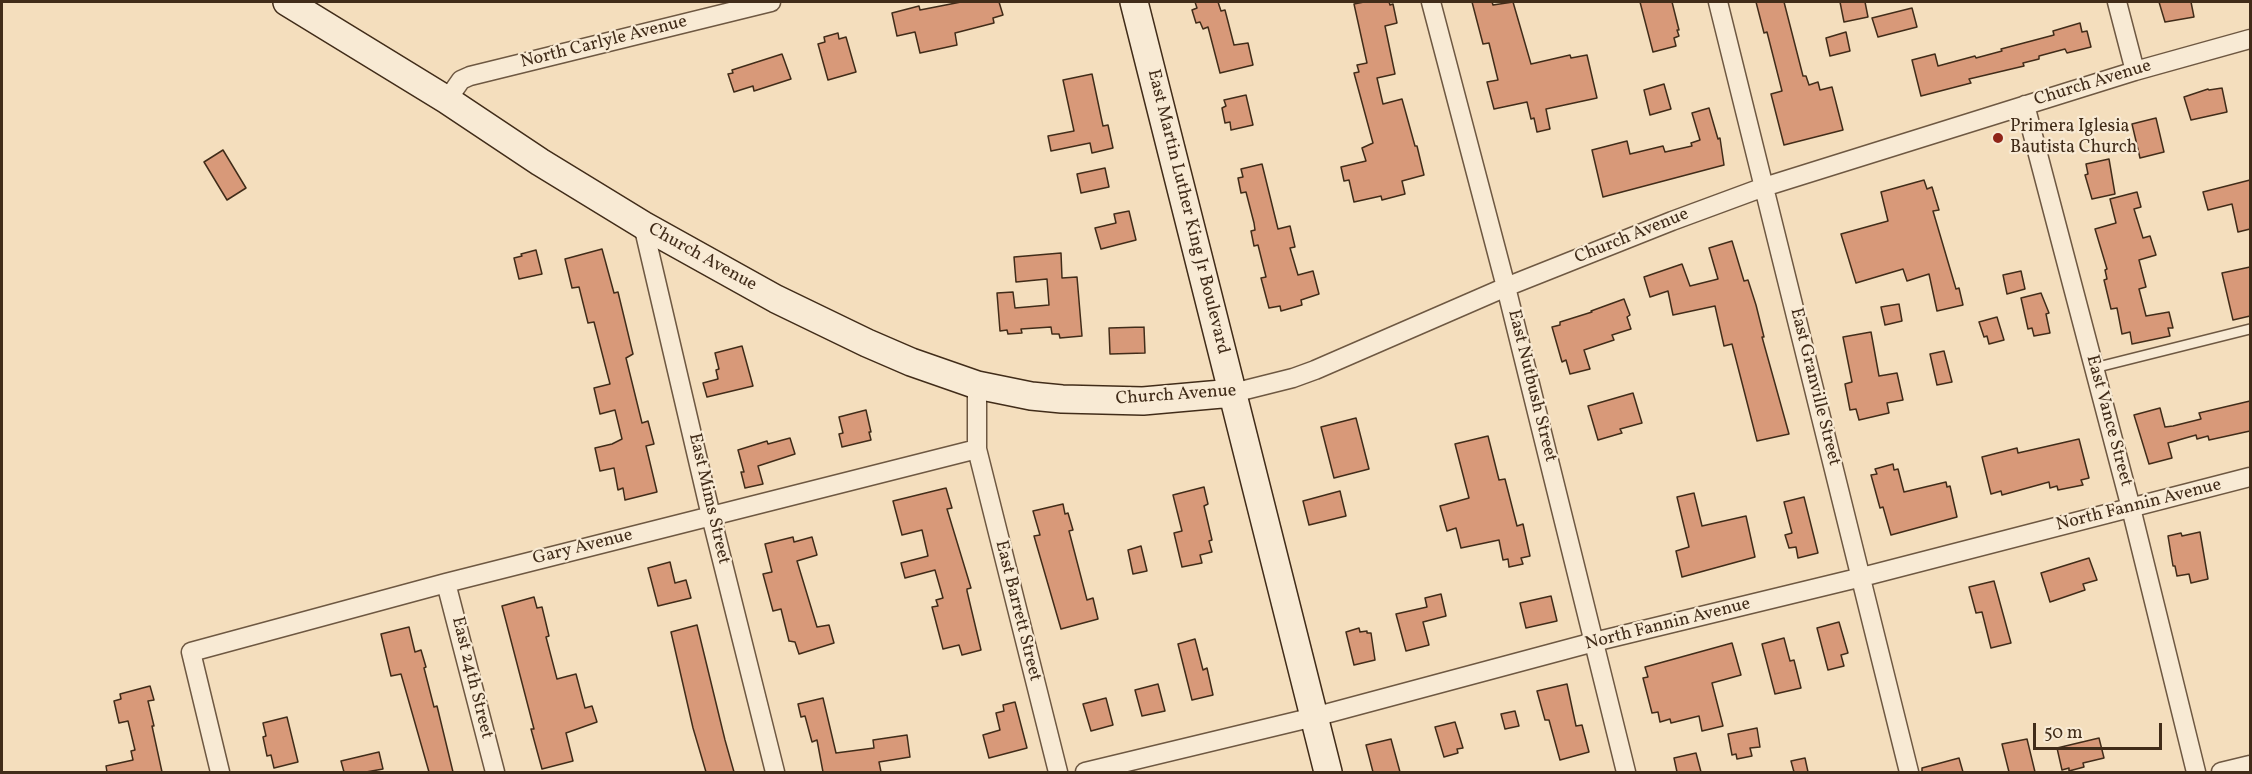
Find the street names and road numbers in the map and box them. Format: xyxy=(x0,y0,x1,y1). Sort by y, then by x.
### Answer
street label: North Carlyle Avenue xyxy=(518,12,690,74)
street label: Church Avenue xyxy=(2032,56,2154,112)
street label: East Martin Luther King Jr Boulevard xyxy=(1141,67,1233,357)
street label: Church Avenue xyxy=(1572,204,1692,270)
street label: Church Avenue xyxy=(644,219,760,297)
street label: East Granville Street xyxy=(1784,306,1844,468)
street label: East Nutbush Street xyxy=(1502,307,1560,465)
street label: East Vance Street xyxy=(2080,353,2136,489)
street label: Church Avenue xyxy=(1115,381,1237,411)
street label: East Mims Street xyxy=(682,431,734,567)
street label: North Fannin Avenue xyxy=(2054,475,2224,537)
street label: Gary Avenue xyxy=(531,525,635,571)
street label: East Barrett Street xyxy=(989,538,1045,684)
street label: North Fannin Avenue xyxy=(1583,594,1753,656)
street label: East 24th Street xyxy=(445,615,497,741)

